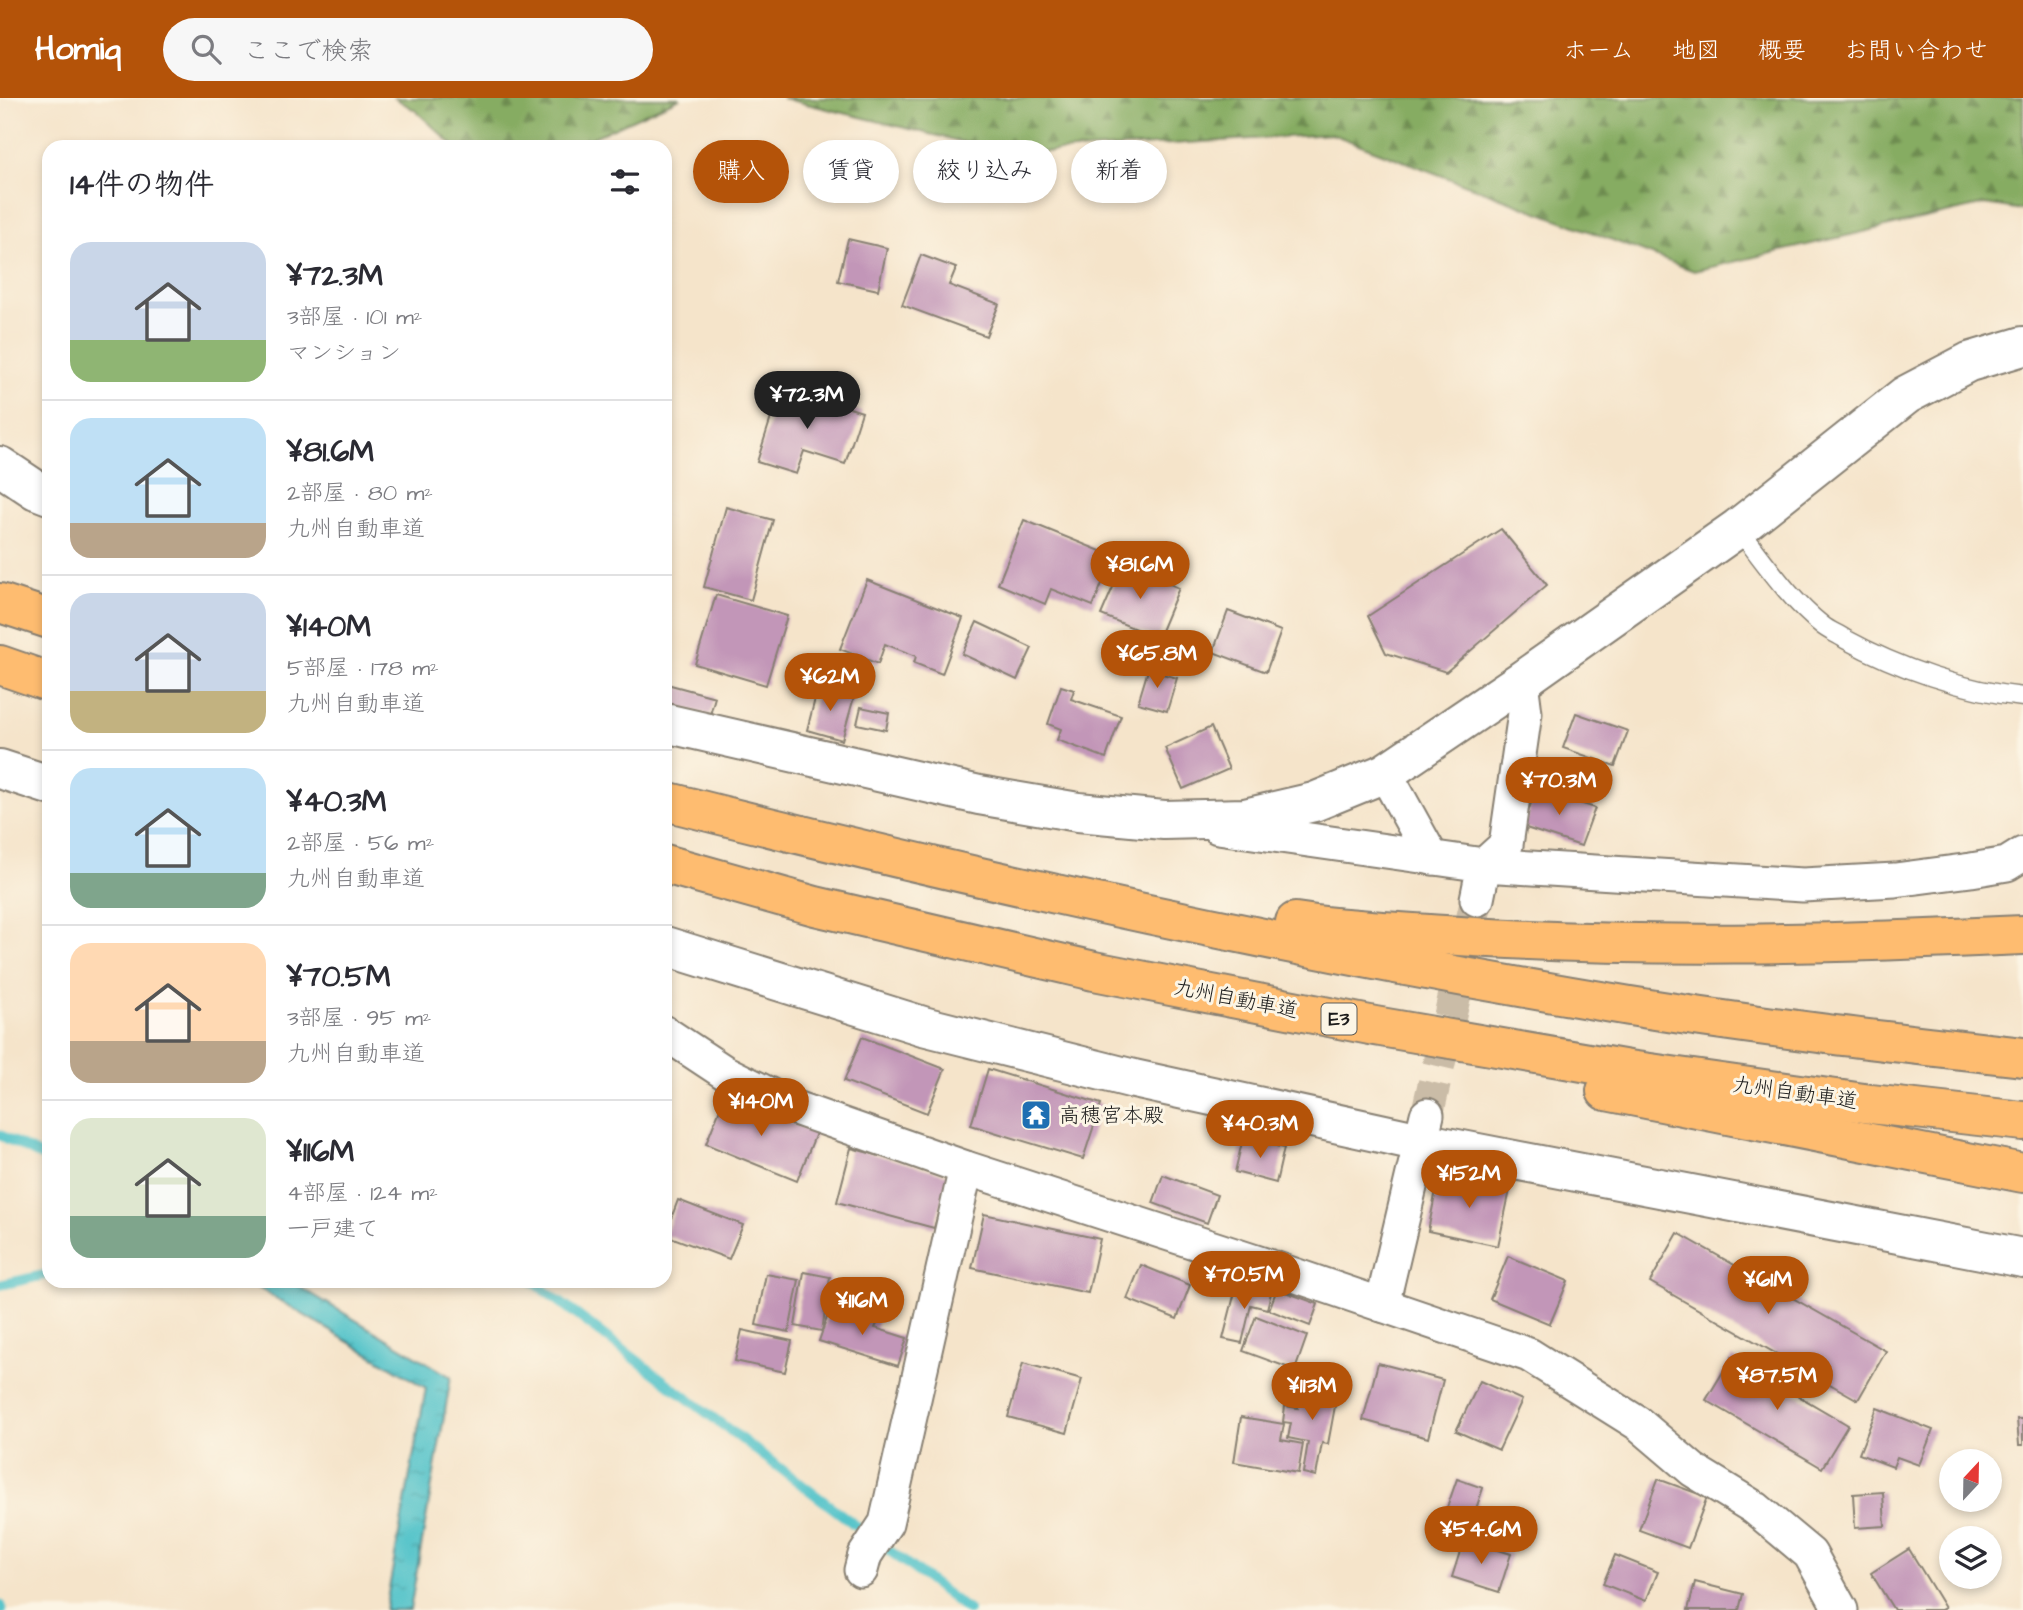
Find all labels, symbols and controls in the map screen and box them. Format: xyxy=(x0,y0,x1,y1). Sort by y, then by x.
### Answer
search box xyxy=(163,18,653,81)
text: Homiq xyxy=(35,26,121,72)
icon: search xyxy=(187,30,225,68)
text: ここで検索 xyxy=(243,33,373,69)
text: ホーム xyxy=(1563,34,1634,68)
text: 地図 xyxy=(1672,34,1720,68)
text: 概要 xyxy=(1758,34,1806,68)
text: お問い合わせ xyxy=(1844,34,1988,68)
chip: 購入 xyxy=(693,140,789,203)
chip: 賃貸 xyxy=(803,140,899,203)
chip: 絞り込み xyxy=(913,140,1057,203)
chip: 新着 xyxy=(1071,140,1167,203)
icon: filters xyxy=(606,163,644,201)
text: 14件の物件 xyxy=(70,164,214,206)
text: ¥72.3M xyxy=(287,255,383,297)
icon: home xyxy=(126,270,210,354)
text: 3部屋 · 101 m² xyxy=(287,301,422,333)
text: マンション xyxy=(287,337,401,369)
pin: ¥72.3M xyxy=(750,372,864,431)
text: ¥72.3M xyxy=(770,378,844,410)
text: ¥81.6M xyxy=(287,431,374,473)
icon: home xyxy=(126,446,210,530)
text: 2部屋 · 80 m² xyxy=(287,477,433,509)
text: 九州自動車道 xyxy=(287,513,425,545)
pin: ¥81.6M xyxy=(1083,542,1197,601)
text: ¥81.6M xyxy=(1107,548,1173,580)
text: ¥140M xyxy=(287,606,371,648)
icon: home xyxy=(126,621,210,705)
pin: ¥65.8M xyxy=(1100,630,1214,690)
text: ¥65.8M xyxy=(1117,637,1197,669)
text: 5部屋 · 178 m² xyxy=(287,652,439,684)
pin: ¥62M xyxy=(789,654,871,713)
text: ¥62M xyxy=(801,660,859,692)
text: 九州自動車道 xyxy=(287,688,425,720)
pin: ¥70.3M xyxy=(1502,758,1616,817)
text: ¥70.3M xyxy=(1522,764,1596,796)
text: ¥40.3M xyxy=(287,781,387,823)
icon: home xyxy=(126,796,210,880)
text: 2部屋 · 56 m² xyxy=(287,827,434,859)
text: 九州自動車道 xyxy=(287,863,425,895)
text: ¥70.5M xyxy=(287,956,391,998)
icon: home xyxy=(126,971,210,1055)
street label: 九州自動車道 xyxy=(1171,973,1301,1025)
text: 3部屋 · 95 m² xyxy=(287,1002,431,1034)
road number: E3 xyxy=(1322,1004,1356,1035)
text: 九州自動車道 xyxy=(287,1038,425,1070)
street label: 九州自動車道 xyxy=(1731,1070,1859,1116)
pin: ¥140M xyxy=(712,1079,810,1138)
text: ¥140M xyxy=(729,1085,793,1117)
temple icon: 高穂宮本殿 xyxy=(1019,1098,1053,1132)
pin: ¥40.3M xyxy=(1203,1100,1317,1160)
place label: 高穂宮本殿 xyxy=(1059,1101,1164,1130)
text: ¥40.3M xyxy=(1222,1107,1298,1139)
text: ¥116M xyxy=(287,1131,354,1173)
icon: home xyxy=(126,1146,210,1230)
pin: ¥152M xyxy=(1420,1150,1518,1210)
text: ¥152M xyxy=(1437,1157,1501,1189)
text: 4部屋 · 124 m² xyxy=(287,1177,438,1209)
text: 一戸建て xyxy=(287,1213,379,1245)
pin: ¥70.5M xyxy=(1187,1252,1301,1311)
pin: ¥61M xyxy=(1727,1256,1809,1316)
text: ¥70.5M xyxy=(1204,1258,1284,1290)
text: ¥61M xyxy=(1744,1263,1792,1295)
pin: ¥116M xyxy=(813,1278,911,1337)
text: ¥116M xyxy=(836,1284,888,1316)
pin: ¥87.5M xyxy=(1720,1352,1834,1412)
text: ¥87.5M xyxy=(1737,1359,1817,1391)
pin: ¥113M xyxy=(1263,1362,1361,1422)
text: ¥113M xyxy=(1288,1369,1336,1401)
north arrow xyxy=(1939,1449,2002,1512)
map controls xyxy=(1939,1449,2002,1589)
pin: ¥54.6M xyxy=(1424,1506,1538,1566)
text: ¥54.6M xyxy=(1441,1513,1521,1545)
button: layers xyxy=(1939,1526,2002,1589)

